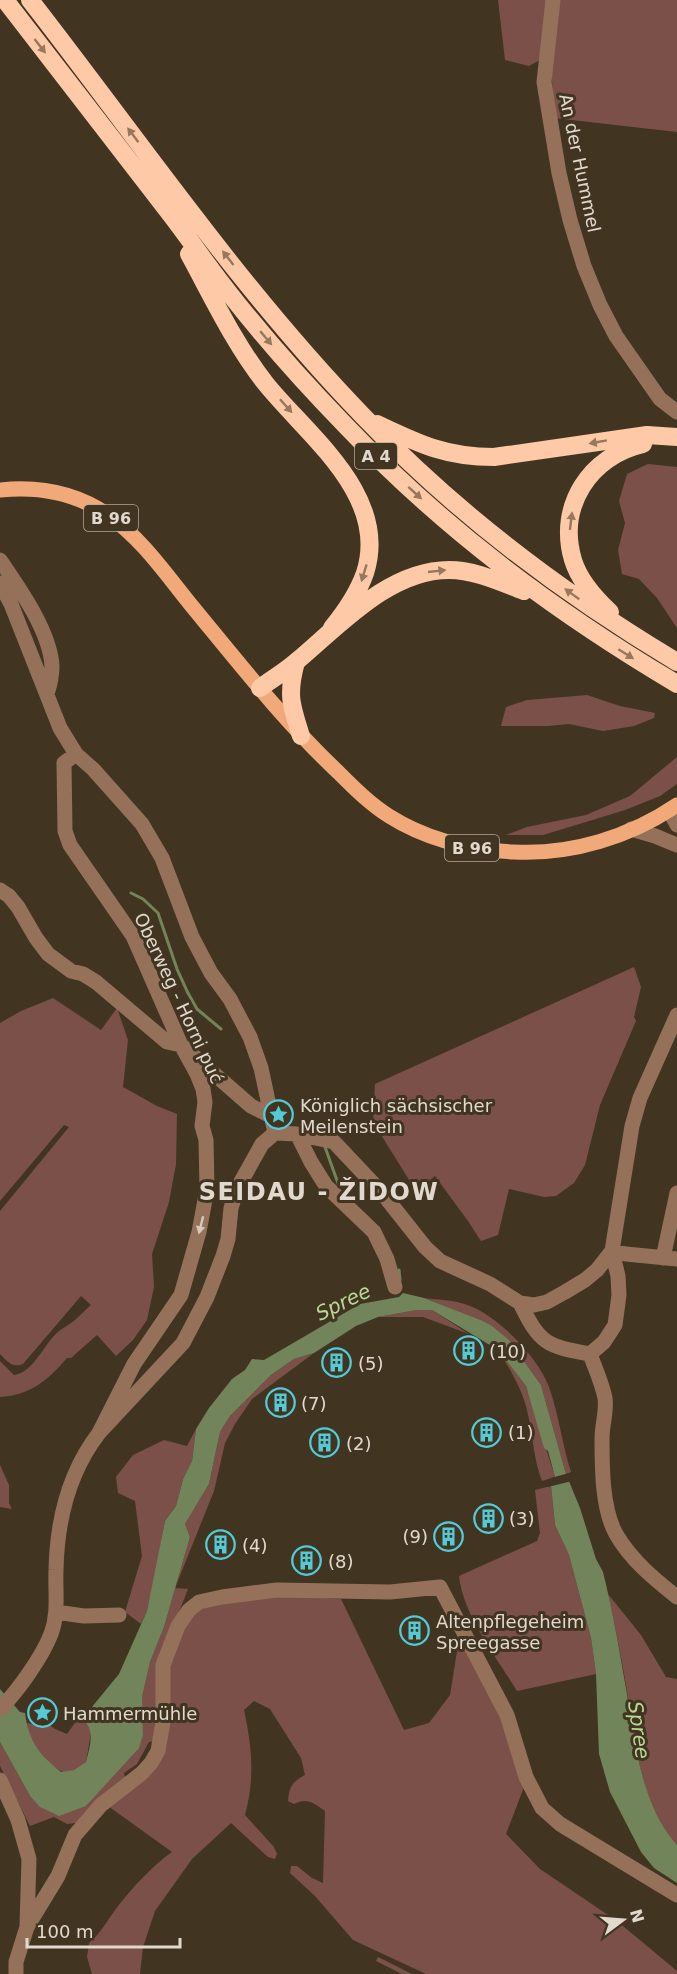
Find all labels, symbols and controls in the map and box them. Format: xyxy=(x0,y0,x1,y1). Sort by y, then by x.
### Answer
one-way arrow xyxy=(34,39,46,54)
street label: An der Hummel xyxy=(555,92,605,234)
one-way arrow xyxy=(127,127,139,142)
one-way arrow xyxy=(222,251,234,266)
one-way arrow xyxy=(259,330,272,346)
one-way arrow xyxy=(279,398,293,413)
one-way arrow xyxy=(588,437,607,446)
road number: A 4 xyxy=(355,443,397,469)
one-way arrow xyxy=(408,486,423,500)
road number: B 96 xyxy=(84,505,138,531)
one-way arrow xyxy=(566,511,575,530)
one-way arrow xyxy=(358,564,368,582)
one-way arrow xyxy=(428,567,447,576)
one-way arrow xyxy=(564,589,579,601)
one-way arrow xyxy=(618,648,635,659)
road number: B 96 xyxy=(445,835,499,861)
street label: Oberweg - Horni puć xyxy=(130,909,228,1087)
place label: Königlich sächsischer Meilenstein xyxy=(300,1095,493,1137)
place icon: Königlich sächsischer Meilenstein xyxy=(263,1099,295,1131)
district label: SEIDAU - ŽIDOW xyxy=(199,1177,439,1206)
one-way arrow xyxy=(195,1216,205,1234)
water label: Spree xyxy=(312,1278,374,1326)
building icon: (10) xyxy=(452,1335,484,1367)
place label: (10) xyxy=(489,1341,526,1362)
building icon: (5) xyxy=(321,1347,353,1379)
place label: (5) xyxy=(358,1353,384,1374)
building icon: (7) xyxy=(264,1387,296,1419)
place label: (7) xyxy=(301,1393,327,1414)
building icon: (1) xyxy=(471,1416,503,1448)
place label: (1) xyxy=(508,1422,534,1443)
building icon: (2) xyxy=(309,1427,341,1459)
place label: (2) xyxy=(346,1433,372,1454)
building icon: (3) xyxy=(472,1502,504,1534)
place label: (3) xyxy=(509,1508,535,1529)
building icon: (9) xyxy=(433,1520,465,1552)
place label: (9) xyxy=(403,1526,428,1547)
building icon: (4) xyxy=(205,1529,237,1561)
place label: (4) xyxy=(242,1535,268,1556)
building icon: (8) xyxy=(291,1545,323,1577)
place label: (8) xyxy=(328,1551,354,1572)
place label: Altenpflegeheim Spreegasse xyxy=(436,1611,584,1653)
building icon: Altenpflegeheim Spreegasse xyxy=(399,1615,431,1647)
place icon: Hammermühle xyxy=(26,1697,58,1729)
water label: Spree xyxy=(623,1699,655,1761)
place label: Hammermühle xyxy=(63,1703,197,1724)
north arrow xyxy=(593,1890,653,1950)
text: N xyxy=(626,1907,648,1925)
scale bar xyxy=(27,1911,180,1949)
text: 100 m xyxy=(36,1921,94,1942)

